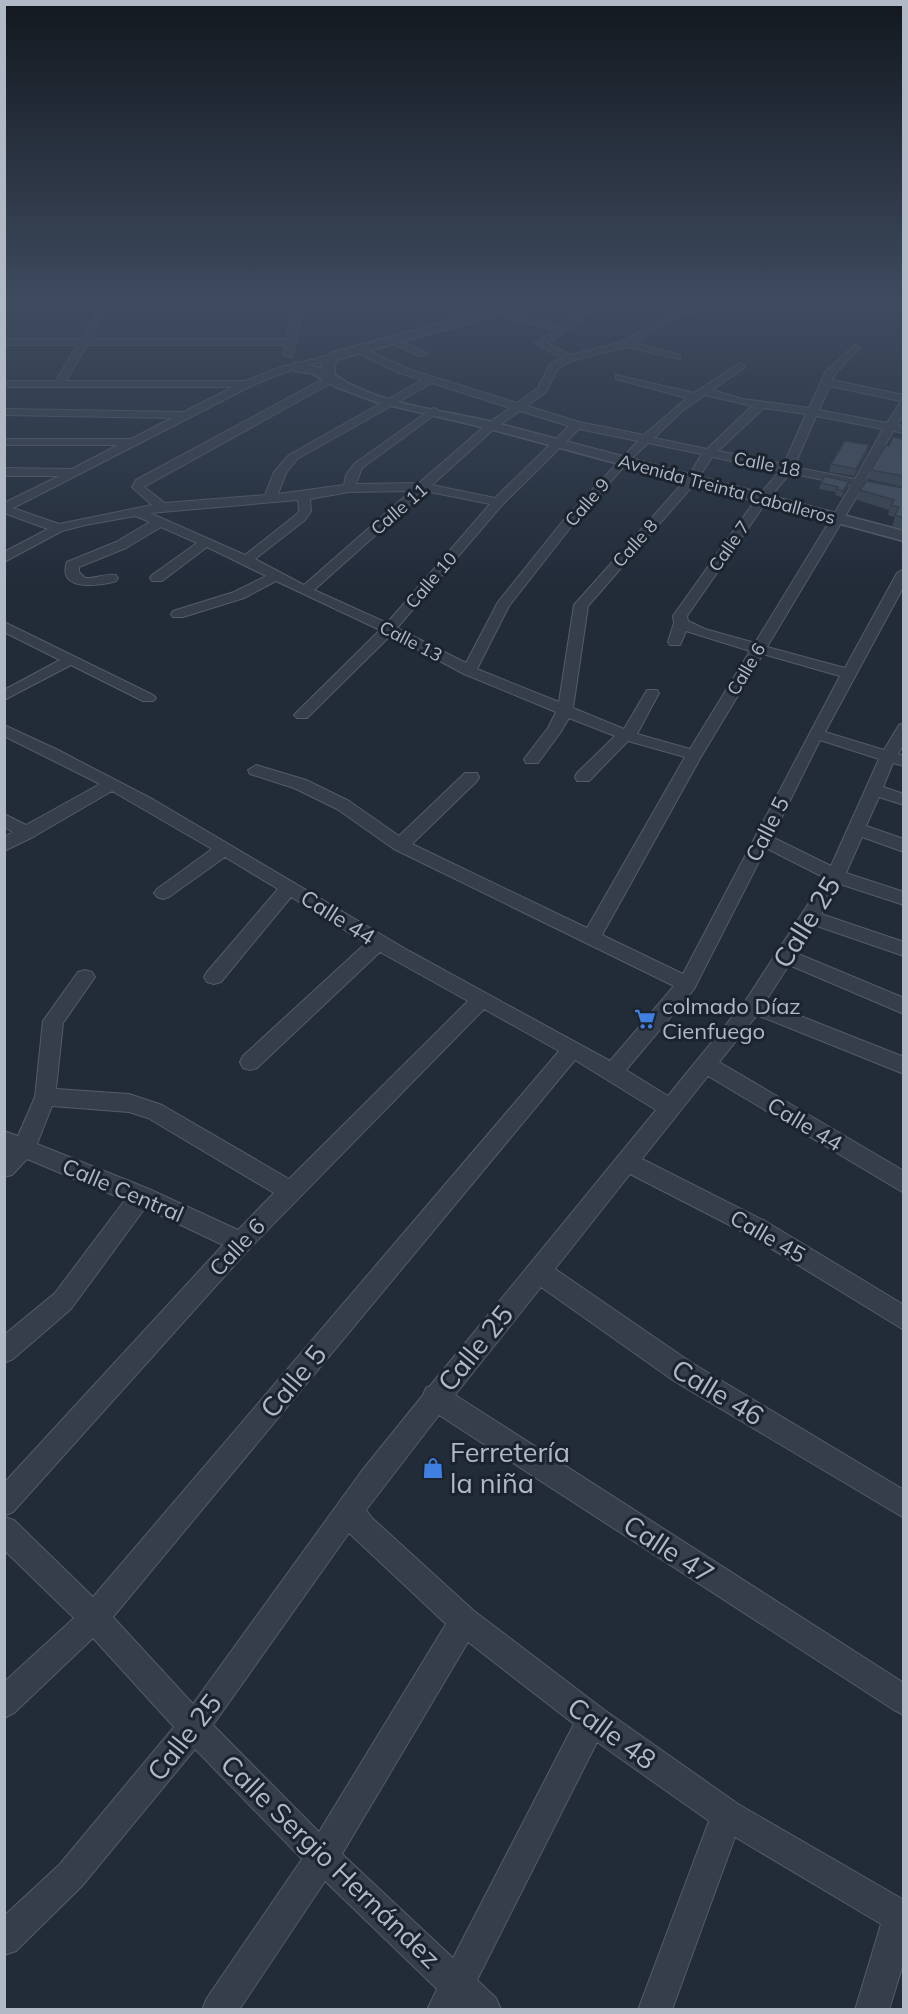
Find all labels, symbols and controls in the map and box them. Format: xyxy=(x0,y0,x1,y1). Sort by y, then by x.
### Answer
street label: Calle 18 xyxy=(732,446,802,482)
street label: Avenida Treinta Caballeros xyxy=(616,449,838,529)
street label: Calle 9 xyxy=(560,473,614,531)
street label: Calle 11 xyxy=(366,478,432,540)
street label: Calle 8 xyxy=(607,514,663,572)
street label: Calle 7 xyxy=(703,516,755,576)
street label: Calle 10 xyxy=(400,547,462,613)
street label: Calle 13 xyxy=(376,615,446,667)
street label: Calle 6 xyxy=(722,639,770,699)
street label: Calle 5 xyxy=(739,792,795,866)
street label: Calle 25 xyxy=(765,870,847,974)
street label: Calle 44 xyxy=(296,883,380,951)
place label: colmado Díaz Cienfuego xyxy=(662,992,801,1045)
supermarket icon: colmado Díaz Cienfuego xyxy=(633,1007,657,1031)
street label: Calle 44 xyxy=(762,1091,848,1157)
street label: Calle Central xyxy=(58,1152,188,1228)
street label: Calle 45 xyxy=(725,1203,811,1269)
street label: Calle 6 xyxy=(203,1212,271,1282)
street label: Calle 25 xyxy=(430,1298,520,1398)
street label: Calle 5 xyxy=(253,1338,333,1424)
street label: Calle 46 xyxy=(666,1351,770,1433)
place label: Ferretería la niña xyxy=(450,1435,570,1500)
shop icon: Ferretería la niña xyxy=(421,1456,445,1480)
street label: Calle 47 xyxy=(617,1507,721,1591)
street label: Calle 25 xyxy=(139,1687,229,1787)
street label: Calle 48 xyxy=(561,1689,663,1777)
street label: Calle Sergio Hernández xyxy=(214,1747,448,1975)

